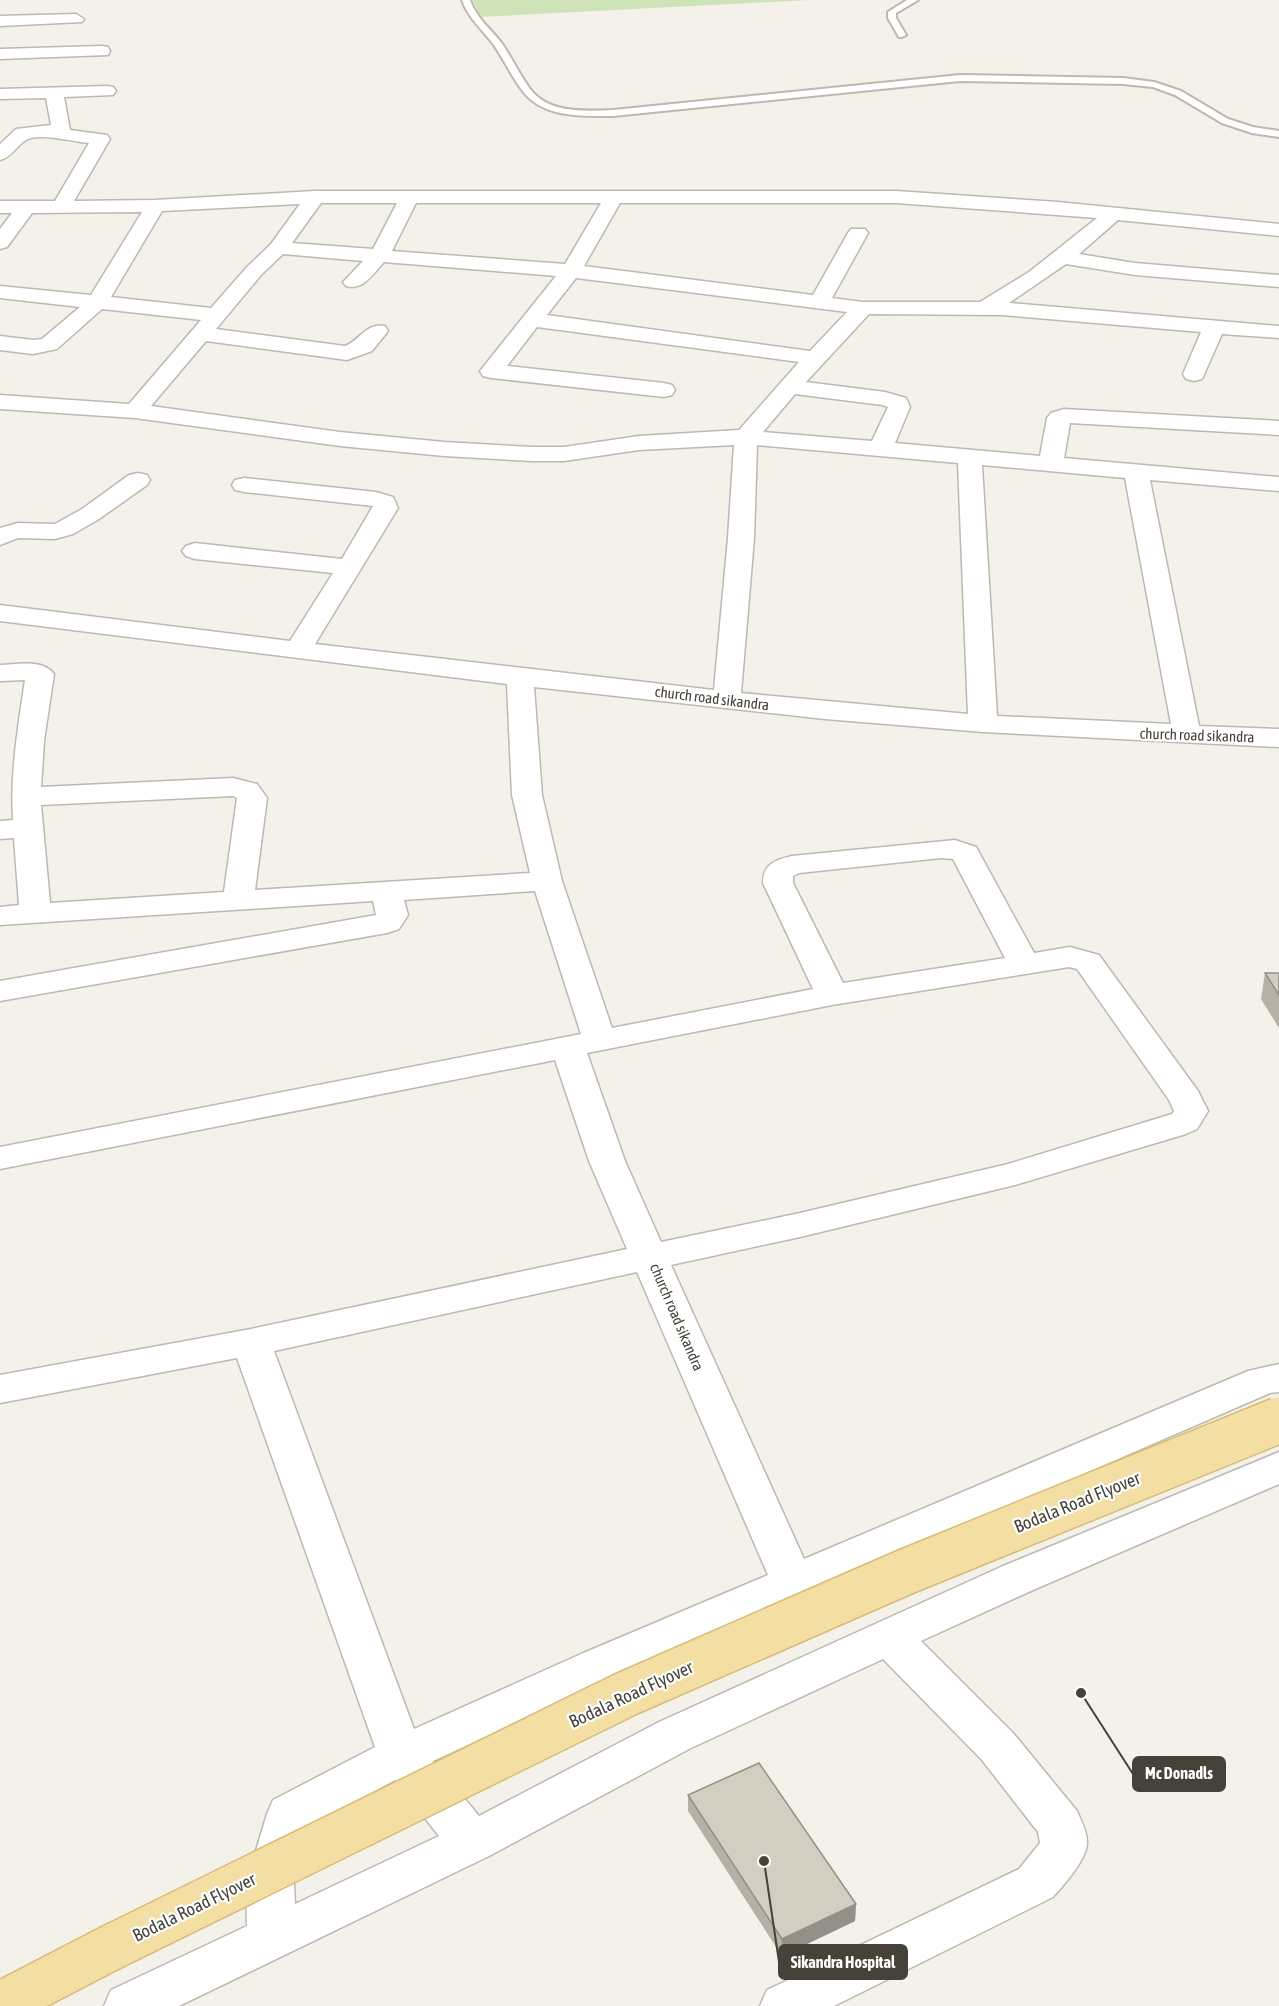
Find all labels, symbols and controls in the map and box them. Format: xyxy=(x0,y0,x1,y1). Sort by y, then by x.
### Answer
street label: church road sikandra xyxy=(654,683,770,713)
street label: church road sikandra xyxy=(1139,725,1255,745)
street label: church road sikandra xyxy=(647,1261,707,1373)
street label: Bodala Road Flyover xyxy=(1011,1467,1144,1537)
street label: Bodala Road Flyover xyxy=(566,1656,697,1732)
callout: Mc Donadls xyxy=(1133,1757,1225,1791)
text: Mc Donadls xyxy=(1145,1764,1213,1782)
street label: Bodala Road Flyover xyxy=(129,1868,260,1946)
callout: Sikandra Hospital xyxy=(779,1945,907,1979)
text: Sikandra Hospital xyxy=(791,1953,896,1971)

